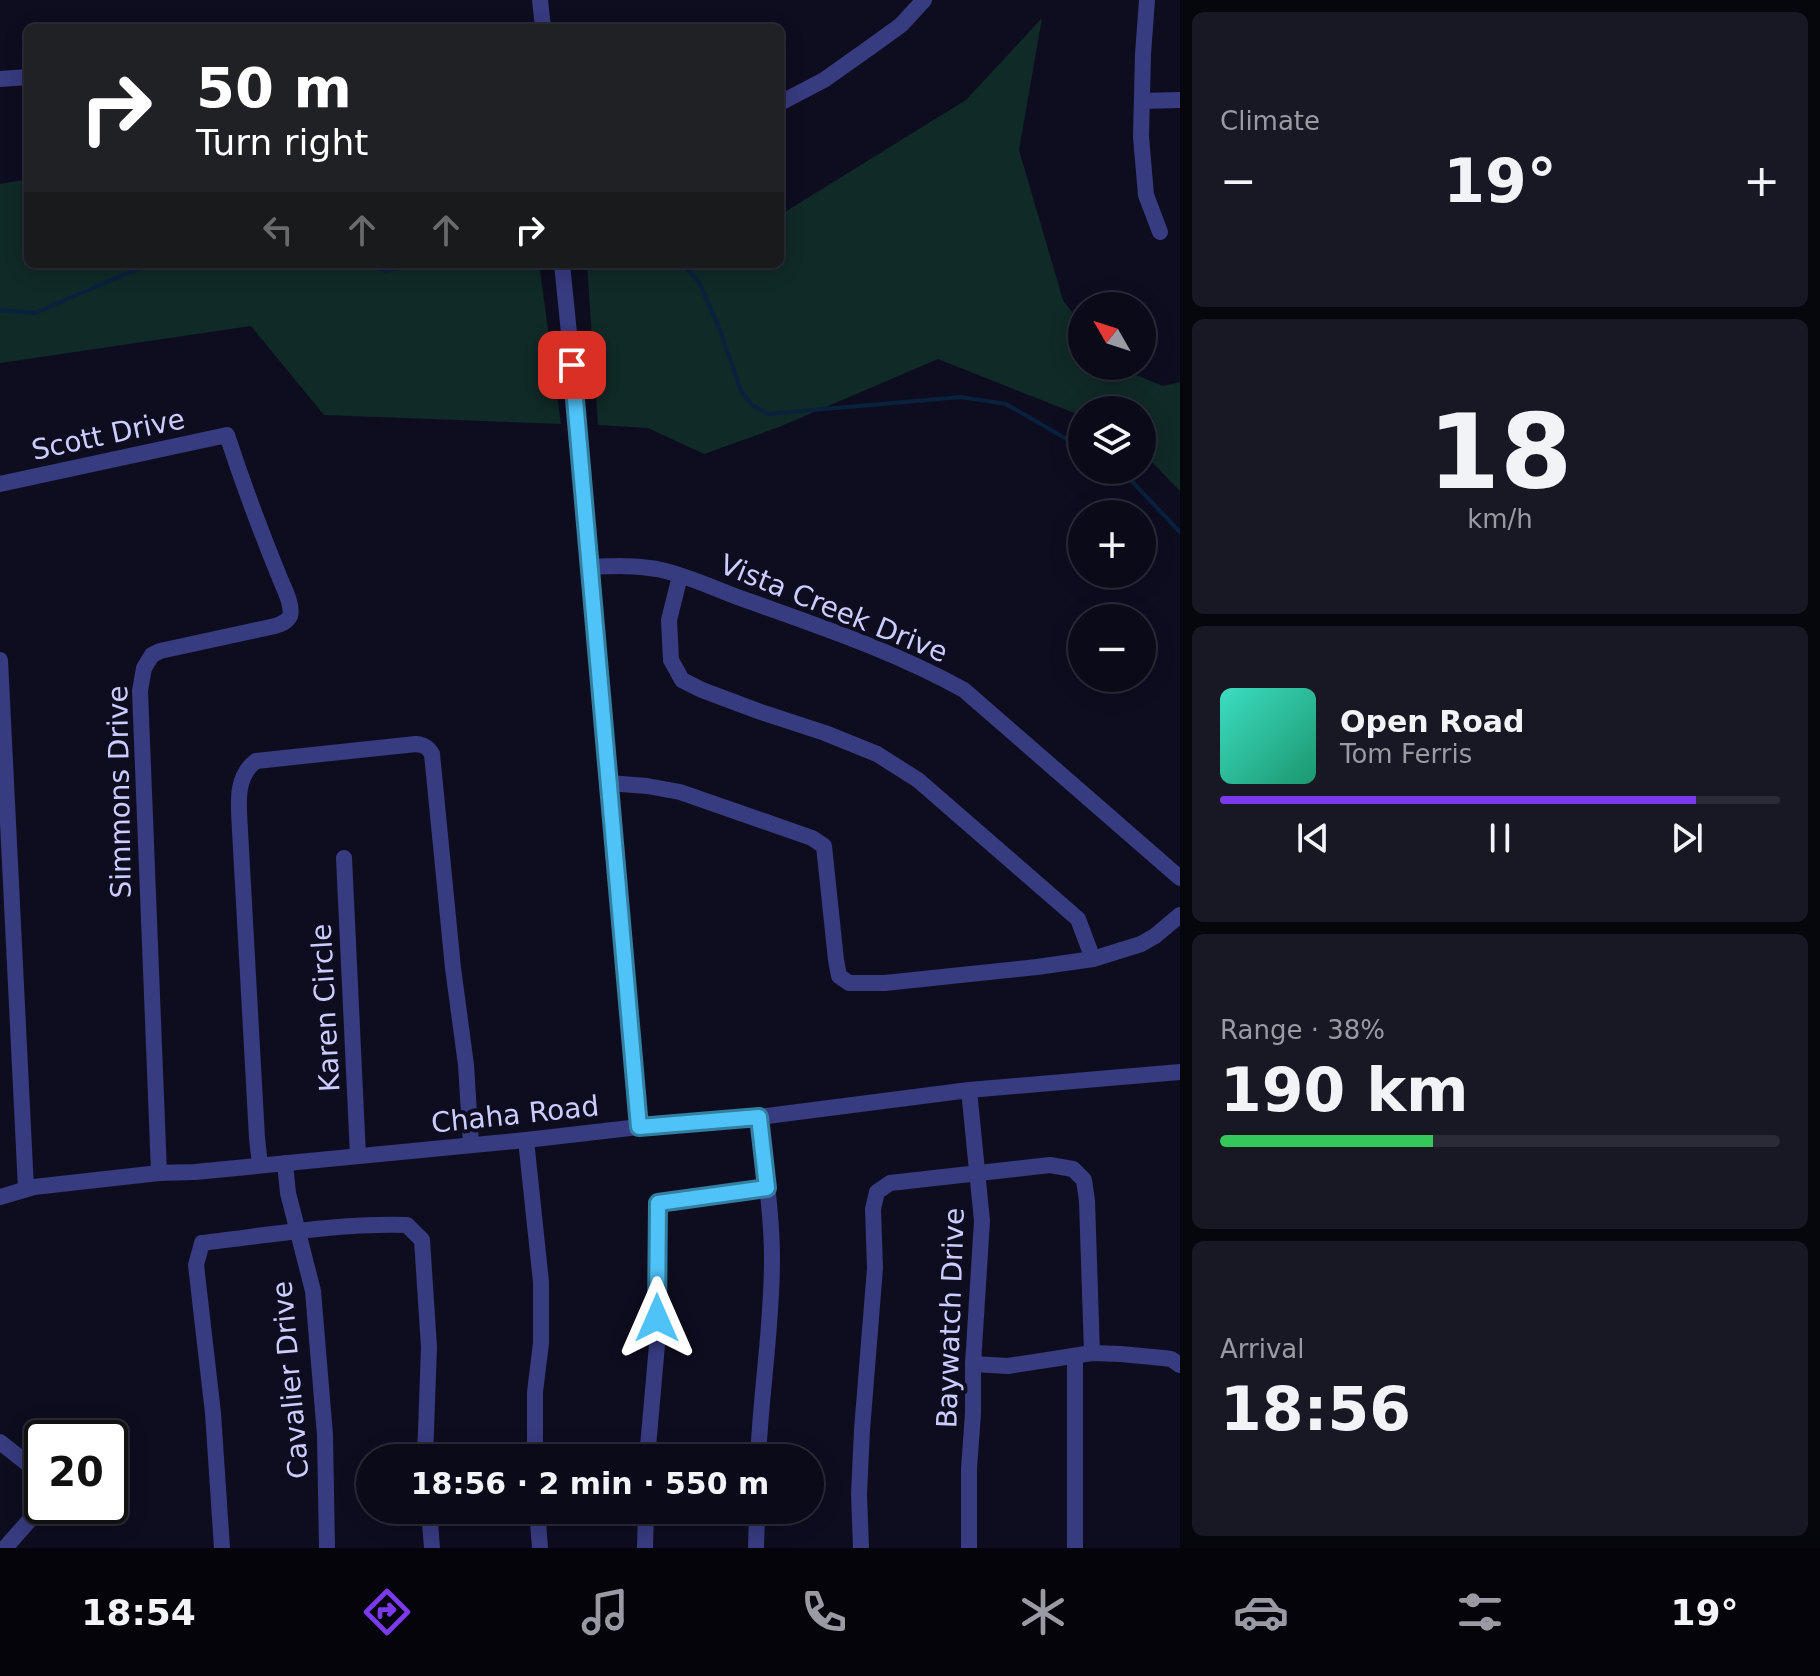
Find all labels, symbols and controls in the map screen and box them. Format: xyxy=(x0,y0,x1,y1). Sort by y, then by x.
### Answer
text: 50 m xyxy=(196,55,352,120)
icon: right xyxy=(64,56,168,160)
text: Climate xyxy=(1220,106,1320,136)
text: Turn right xyxy=(196,122,368,163)
text: 19° xyxy=(1443,146,1557,216)
text: − xyxy=(1220,155,1257,206)
text: + xyxy=(1743,155,1780,206)
icon: left xyxy=(256,208,300,252)
icon: ahead xyxy=(340,208,384,252)
icon: ahead xyxy=(424,208,468,252)
icon: right xyxy=(508,208,552,252)
north arrow xyxy=(1068,292,1156,380)
map controls xyxy=(1068,292,1156,692)
pin xyxy=(538,331,606,399)
icon: arrive xyxy=(550,343,594,387)
text: 18 xyxy=(1428,391,1572,513)
button: layers xyxy=(1068,396,1156,484)
street label: Scott Drive xyxy=(28,402,188,467)
button: + xyxy=(1068,500,1156,588)
text: km/h xyxy=(1467,504,1533,534)
street label: Vista Creek Drive xyxy=(715,548,952,669)
button: − xyxy=(1068,604,1156,692)
street label: Simmons Drive xyxy=(101,685,138,899)
text: Open Road xyxy=(1340,704,1525,739)
text: Tom Ferris xyxy=(1340,739,1472,769)
icon: previous xyxy=(1291,816,1335,860)
icon: pause xyxy=(1478,816,1522,860)
icon: next xyxy=(1665,816,1709,860)
street label: Karen Circle xyxy=(305,923,346,1093)
text: Range · 38% xyxy=(1220,1015,1385,1045)
text: 190 km xyxy=(1220,1055,1469,1125)
street label: Chaha Road xyxy=(430,1089,601,1140)
street label: Baywatch Drive xyxy=(930,1207,971,1429)
position arrow xyxy=(615,1276,699,1360)
street label: Cavalier Drive xyxy=(265,1280,316,1480)
text: Arrival xyxy=(1220,1334,1304,1364)
text: 18:56 xyxy=(1220,1374,1411,1444)
speed limit sign: 20 xyxy=(24,1420,128,1524)
text: 18:56 · 2 min · 550 m xyxy=(411,1466,769,1501)
icon: directions xyxy=(359,1584,415,1640)
icon: music xyxy=(577,1584,633,1640)
icon: phone xyxy=(796,1584,852,1640)
icon: climate xyxy=(1015,1584,1071,1640)
icon: car xyxy=(1233,1584,1289,1640)
icon: filters xyxy=(1452,1584,1508,1640)
text: 18:54 xyxy=(81,1592,196,1633)
text: 19° xyxy=(1671,1592,1739,1633)

